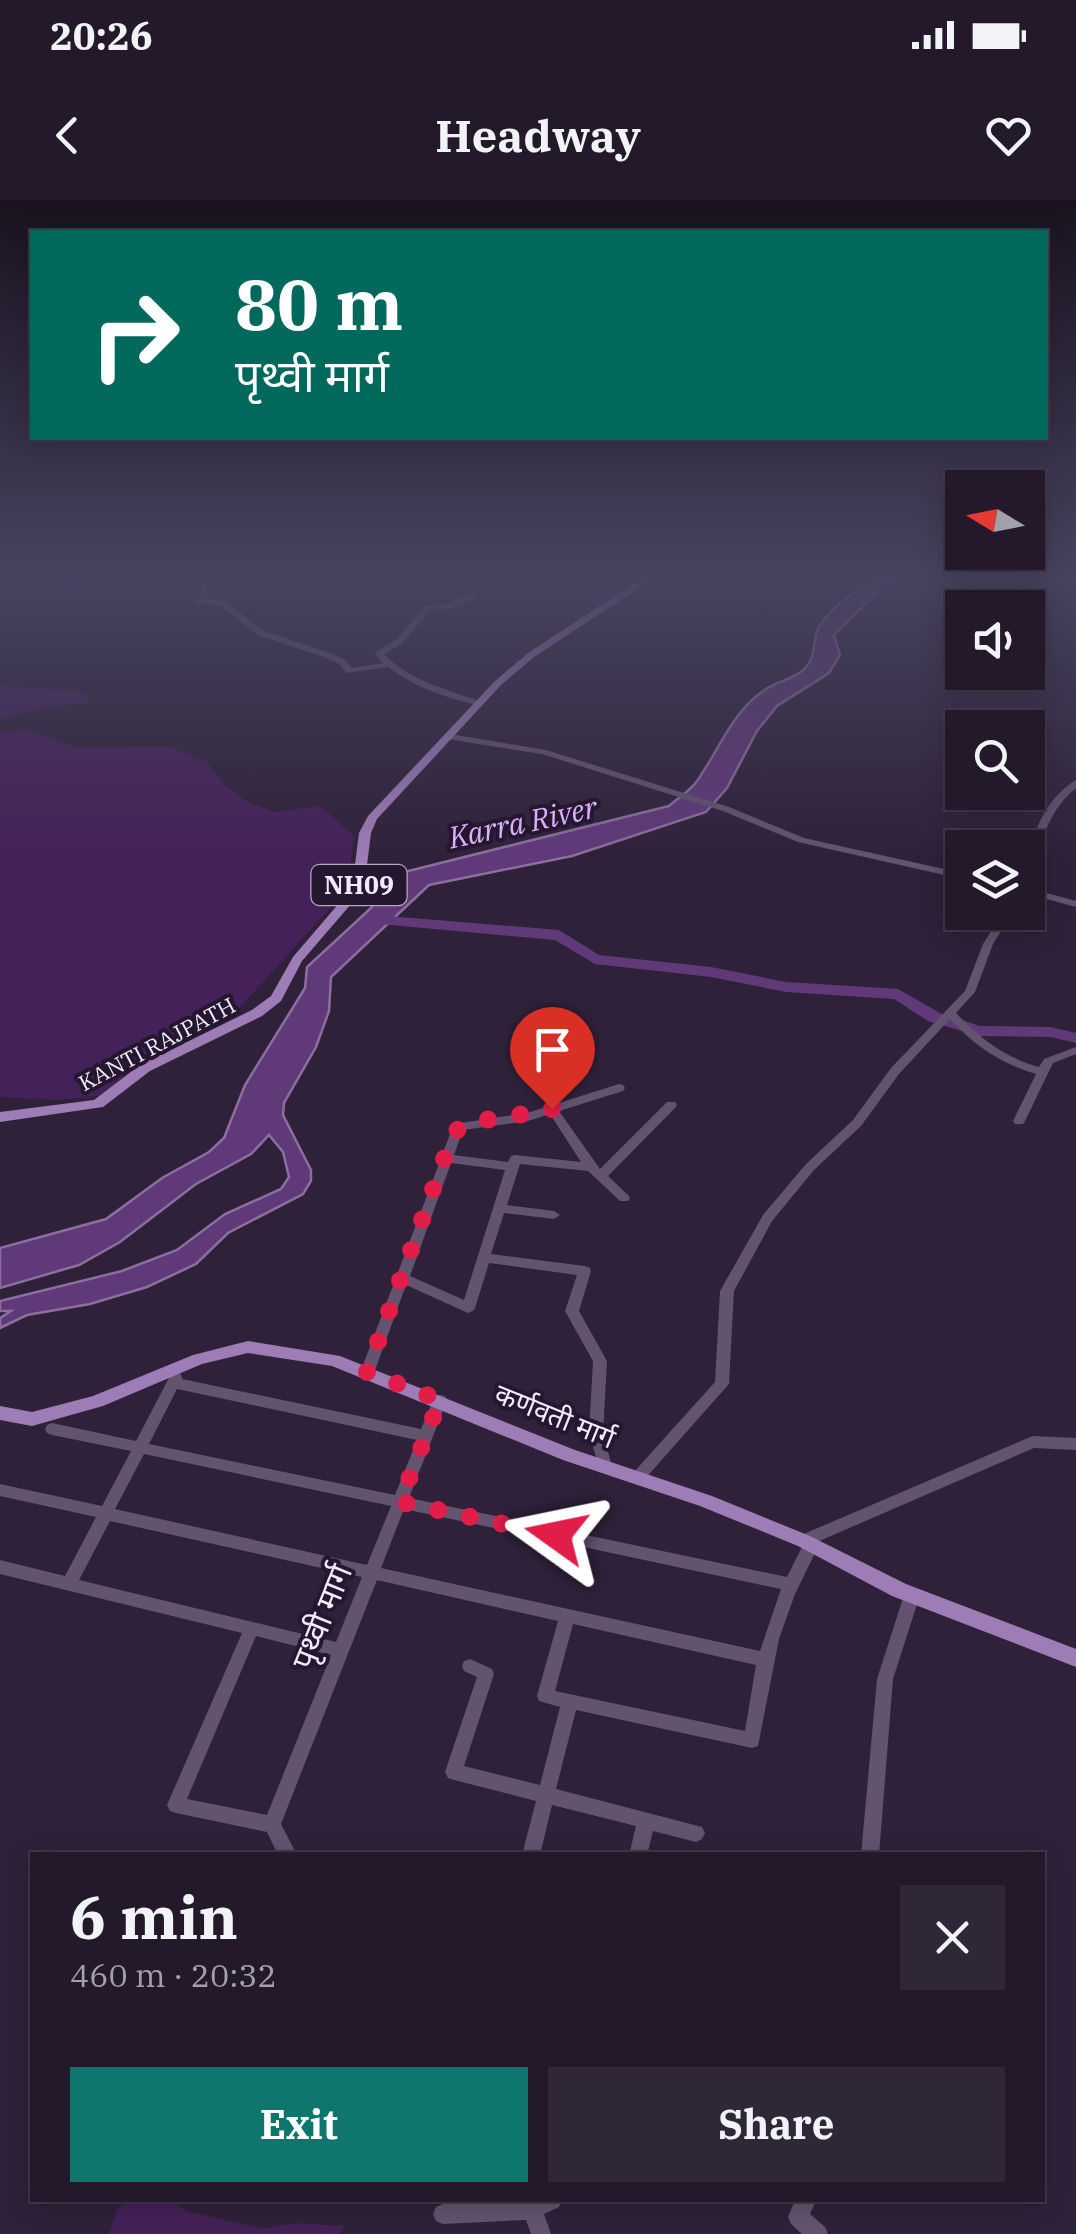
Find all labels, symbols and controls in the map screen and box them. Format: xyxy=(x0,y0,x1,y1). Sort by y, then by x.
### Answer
text: 20:26 xyxy=(50,11,153,60)
text: Headway xyxy=(435,106,641,164)
icon: back xyxy=(40,108,95,163)
icon: heart xyxy=(981,108,1036,163)
text: 80 m xyxy=(235,258,403,349)
icon: right xyxy=(70,270,200,400)
text: पृथ्वी मार्ग xyxy=(235,346,389,404)
north arrow xyxy=(945,470,1045,570)
map controls xyxy=(945,470,1045,930)
button: sound xyxy=(945,590,1045,690)
button: search xyxy=(945,710,1045,810)
water label: Karra River xyxy=(444,787,601,857)
button: layers xyxy=(945,830,1045,930)
road number: NH09 xyxy=(312,865,406,905)
street label: KANTI RAJPATH xyxy=(73,990,240,1097)
pin xyxy=(510,1007,595,1110)
icon: arrive xyxy=(525,1022,580,1077)
street label: कर्णवती मार्ग xyxy=(489,1375,622,1457)
position arrow xyxy=(504,1483,608,1587)
street label: पृथ्वी मार्ग xyxy=(281,1557,361,1675)
text: 6 min xyxy=(70,1877,238,1956)
button: close xyxy=(900,1885,1005,1990)
text: 460 m · 20:32 xyxy=(70,1954,277,1996)
button: Exit xyxy=(70,2067,528,2182)
button: Share xyxy=(548,2067,1005,2182)

